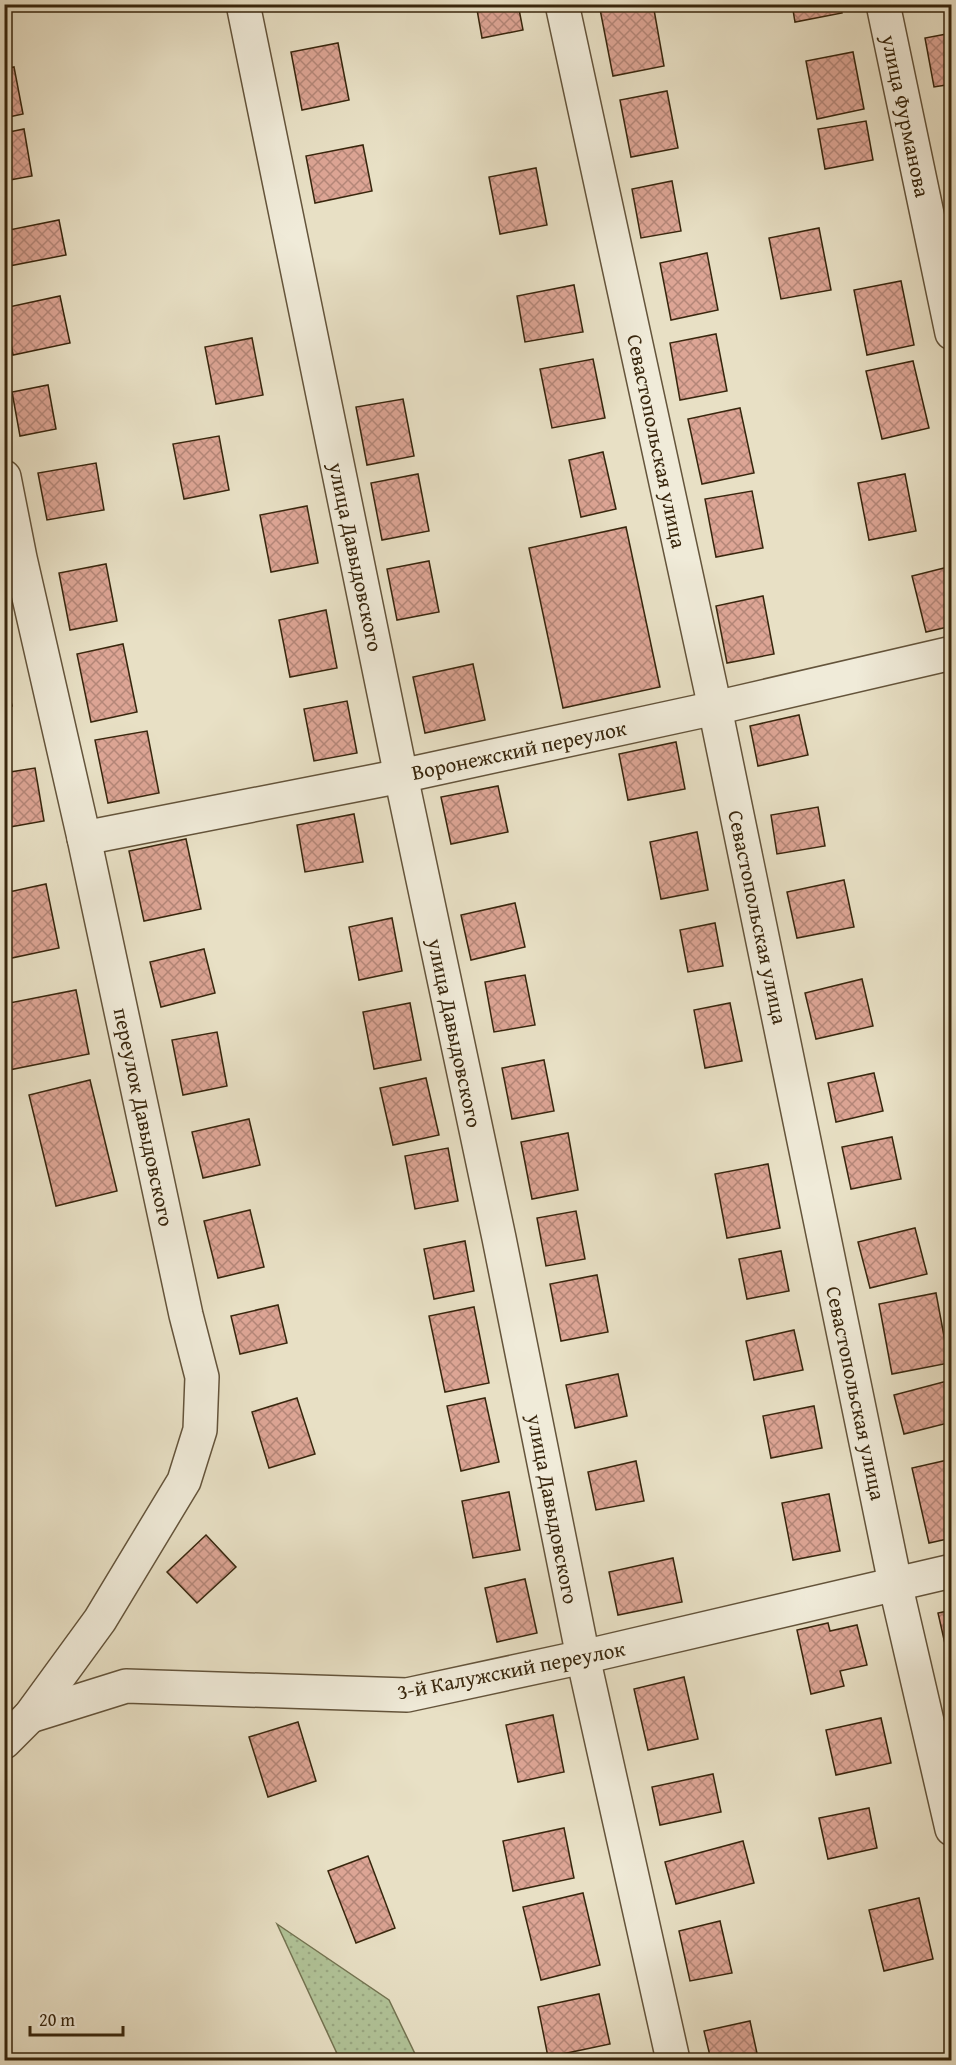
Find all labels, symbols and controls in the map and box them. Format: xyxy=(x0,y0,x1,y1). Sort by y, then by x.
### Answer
street label: улица Фурманова xyxy=(873,31,938,200)
street label: Севастопольская улица xyxy=(619,331,695,551)
street label: улица Давыдовского xyxy=(321,459,391,654)
street label: Воронежский переулок xyxy=(409,712,629,788)
street label: Севастопольская улица xyxy=(720,807,796,1027)
street label: улица Давыдовского xyxy=(420,935,490,1130)
street label: переулок Давыдовского xyxy=(106,1005,182,1229)
street label: Севастопольская улица xyxy=(818,1283,894,1503)
street label: улица Давыдовского xyxy=(519,1410,587,1607)
street label: 3-й Калужский переулок xyxy=(394,1633,628,1707)
scale bar xyxy=(30,1999,123,2037)
text: 20 m xyxy=(39,2006,75,2033)

